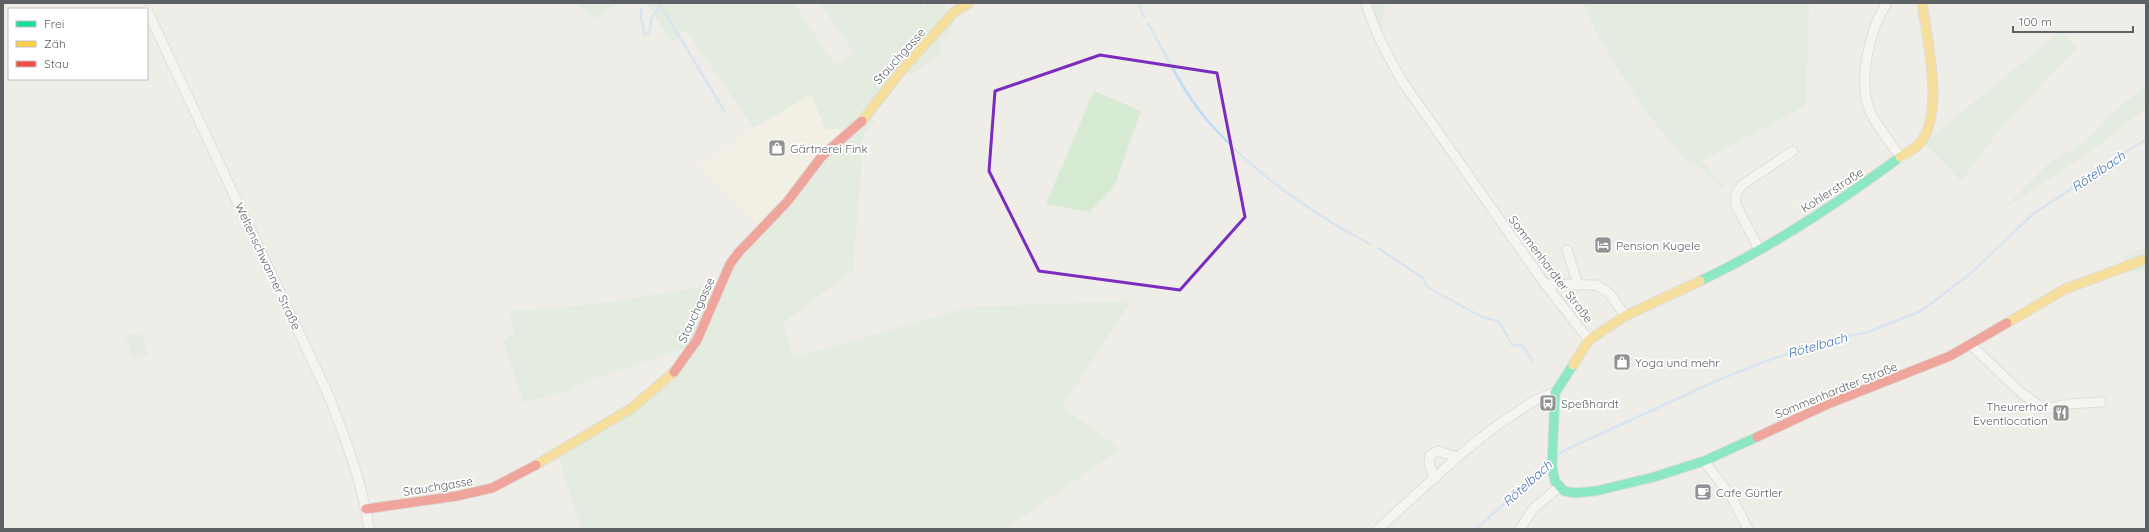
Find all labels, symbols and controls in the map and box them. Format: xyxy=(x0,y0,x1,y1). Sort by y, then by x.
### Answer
legend xyxy=(8,8,148,80)
scale bar xyxy=(2013,8,2133,34)
text: 100 m xyxy=(2019,14,2052,29)
text: Frei xyxy=(44,16,64,31)
street label: Stauchgasse xyxy=(870,25,928,87)
text: Zäh xyxy=(44,36,66,51)
text: Stau xyxy=(44,56,69,71)
shop icon: Gärtnerei Fink xyxy=(767,138,787,158)
place label: Gärtnerei Fink xyxy=(790,141,868,156)
water label: Rötelbach xyxy=(2068,147,2128,195)
street label: Kohlerstraße xyxy=(1798,164,1866,216)
street label: Weltenschwanner Straße xyxy=(232,200,304,332)
street label: Sommenhardter Straße xyxy=(1506,212,1596,326)
hotel icon: Pension Kugele xyxy=(1593,235,1613,255)
place label: Pension Kugele xyxy=(1616,238,1701,253)
street label: Stauchgasse xyxy=(674,275,718,345)
water label: Rötelbach xyxy=(1785,329,1849,361)
shop icon: Yoga und mehr xyxy=(1612,352,1632,372)
place label: Yoga und mehr xyxy=(1635,355,1720,370)
street label: Sommenhardter Straße xyxy=(1773,359,1900,421)
bus stop icon: Speßhardt xyxy=(1538,393,1558,413)
place label: Speßhardt xyxy=(1561,396,1619,411)
place label: Theurerhof Eventlocation xyxy=(1973,399,2049,428)
restaurant icon: Theurerhof Eventlocation xyxy=(2051,403,2071,423)
water label: Rötelbach xyxy=(1499,456,1556,509)
street label: Stauchgasse xyxy=(402,473,474,499)
cafe icon: Cafe Gürtler xyxy=(1693,482,1713,502)
place label: Cafe Gürtler xyxy=(1716,485,1783,500)

